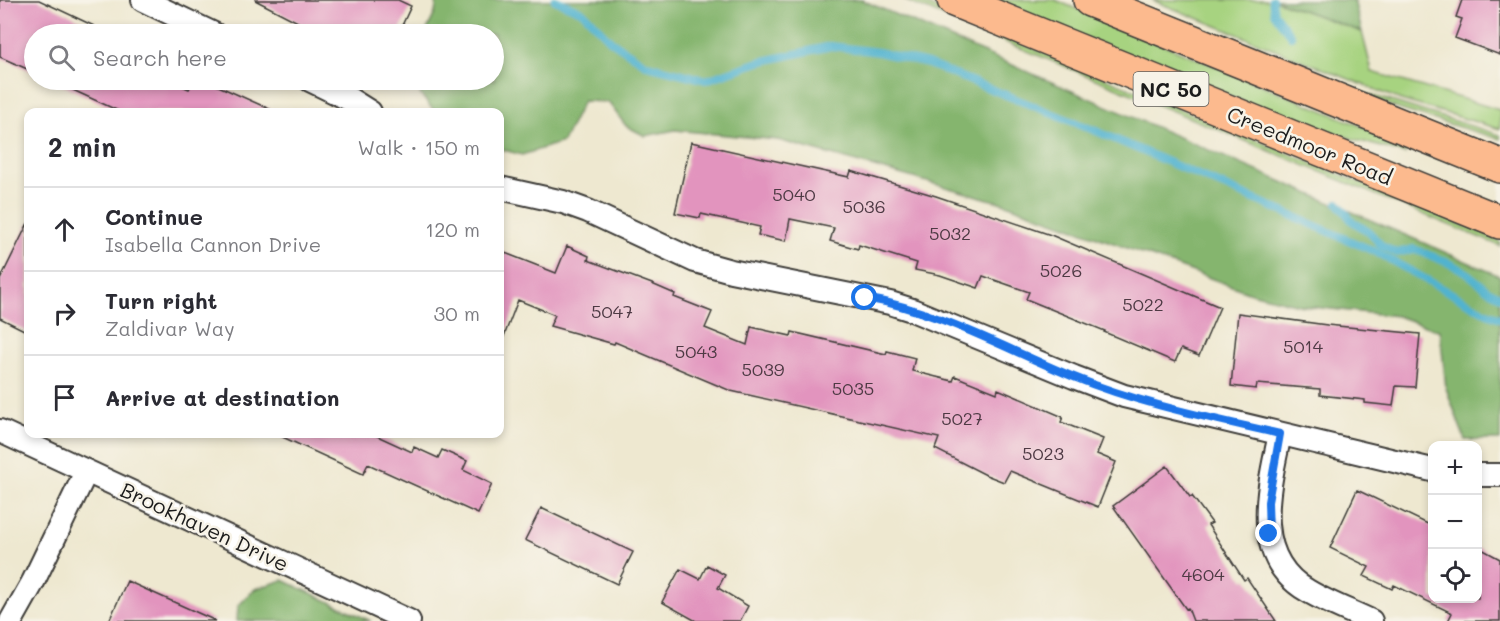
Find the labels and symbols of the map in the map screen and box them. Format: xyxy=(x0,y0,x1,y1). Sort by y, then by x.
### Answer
road number: NC 50 xyxy=(1134,72,1208,106)
street label: Creedmoor Road xyxy=(1223,100,1397,190)
house number: 5040 xyxy=(772,182,816,206)
house number: 5036 xyxy=(842,194,886,218)
house number: 5032 xyxy=(929,221,971,245)
house number: 5026 xyxy=(1040,258,1082,282)
route start xyxy=(851,284,877,310)
house number: 5022 xyxy=(1122,292,1164,316)
house number: 5047 xyxy=(591,299,633,323)
house number: 5014 xyxy=(1283,334,1324,358)
house number: 5043 xyxy=(675,339,717,363)
house number: 5039 xyxy=(742,357,785,381)
house number: 5035 xyxy=(832,376,874,400)
house number: 5027 xyxy=(941,406,983,430)
house number: 5023 xyxy=(1022,441,1064,465)
street label: Brookhaven Drive xyxy=(117,475,293,577)
route end xyxy=(1255,520,1281,546)
house number: 4604 xyxy=(1181,562,1225,586)

